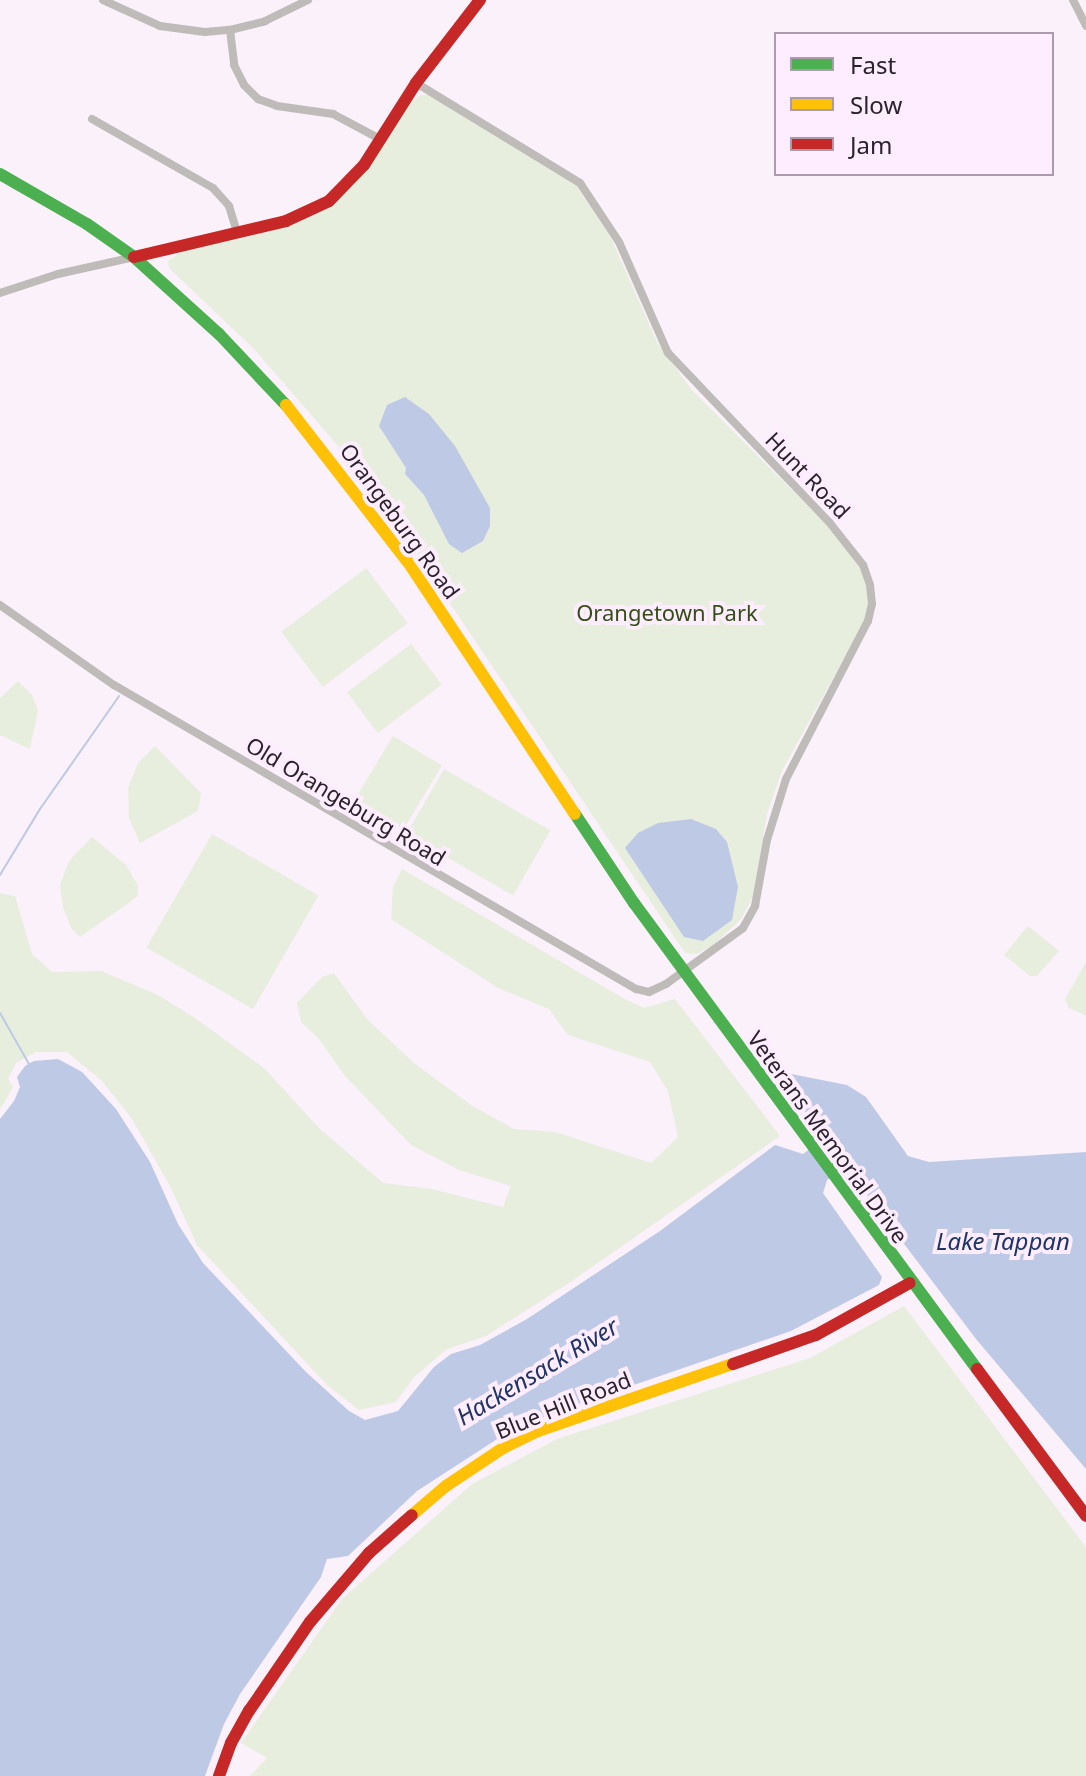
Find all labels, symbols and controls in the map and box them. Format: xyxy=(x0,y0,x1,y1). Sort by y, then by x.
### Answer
legend xyxy=(774,32,1054,176)
text: Fast xyxy=(850,48,896,81)
text: Slow xyxy=(850,88,902,121)
text: Jam xyxy=(850,128,892,161)
street label: Hunt Road xyxy=(760,426,856,524)
street label: Orangeburg Road xyxy=(335,438,465,604)
park label: Orangetown Park xyxy=(576,600,758,626)
street label: Old Orangeburg Road xyxy=(242,731,450,871)
street label: Veterans Memorial Drive xyxy=(742,1026,914,1248)
water label: Lake Tappan xyxy=(936,1227,1070,1255)
water label: Hackensack River xyxy=(451,1311,623,1431)
street label: Blue Hill Road xyxy=(491,1366,635,1444)

